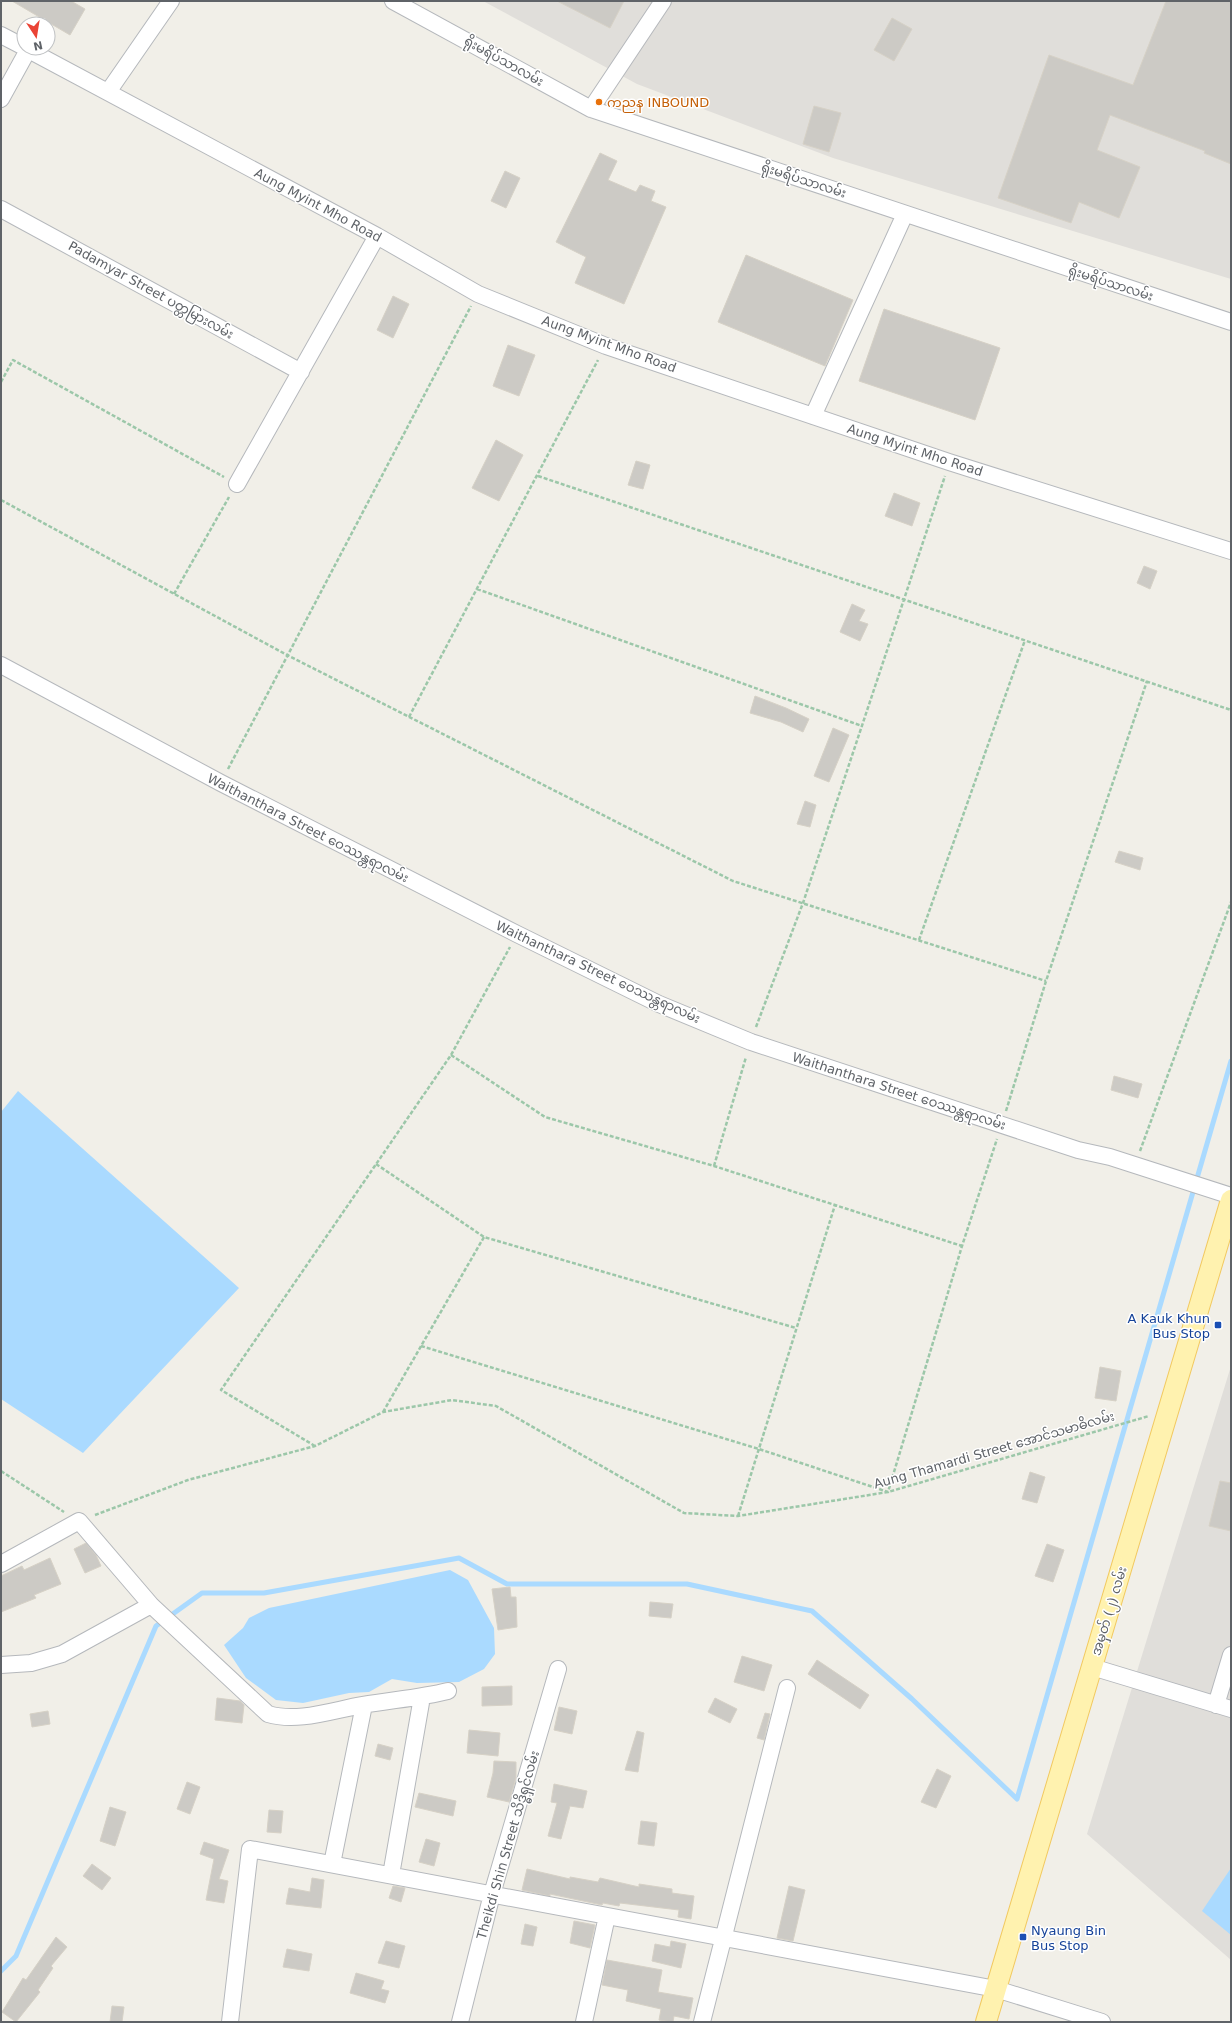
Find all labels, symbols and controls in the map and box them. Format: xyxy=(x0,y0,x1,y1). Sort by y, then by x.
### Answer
north arrow xyxy=(16,16,56,56)
street label: ရိုးမရိပ်သာလမ်း xyxy=(460,32,547,92)
text: N xyxy=(32,38,44,53)
place label: ကညန INBOUND xyxy=(607,95,709,113)
marker: ကညန INBOUND xyxy=(594,97,604,107)
street label: ရိုးမရိပ်သာလမ်း xyxy=(759,158,849,204)
street label: Aung Myint Mho Road xyxy=(252,165,384,245)
street label: Padamyar Street ပတ္တမြားလမ်း xyxy=(64,237,237,344)
street label: ရိုးမရိပ်သာလမ်း xyxy=(1066,261,1156,307)
street label: Aung Myint Mho Road xyxy=(540,313,678,375)
street label: Aung Myint Mho Road xyxy=(845,421,985,479)
street label: Waithanthara Street ဝေဿန္တရာလမ်း xyxy=(203,770,412,888)
street label: Waithanthara Street ဝေဿန္တရာလမ်း xyxy=(492,917,703,1029)
street label: Waithanthara Street ဝေဿန္တရာလမ်း xyxy=(789,1048,1008,1136)
place label: A Kauk Khun Bus Stop xyxy=(1128,1311,1210,1341)
marker: A Kauk Khun Bus Stop xyxy=(1213,1320,1223,1330)
street label: Aung Thamardi Street အောင်သမာဓိလမ်း xyxy=(872,1407,1116,1492)
street label: အမှတ် (၂) လမ်း xyxy=(1087,1564,1133,1658)
street label: Theikdi Shin Street သိဒ္ဓိရှင်လမ်း xyxy=(473,1749,545,1943)
place label: Nyaung Bin Bus Stop xyxy=(1031,1923,1106,1953)
marker: Nyaung Bin Bus Stop xyxy=(1018,1932,1028,1942)

